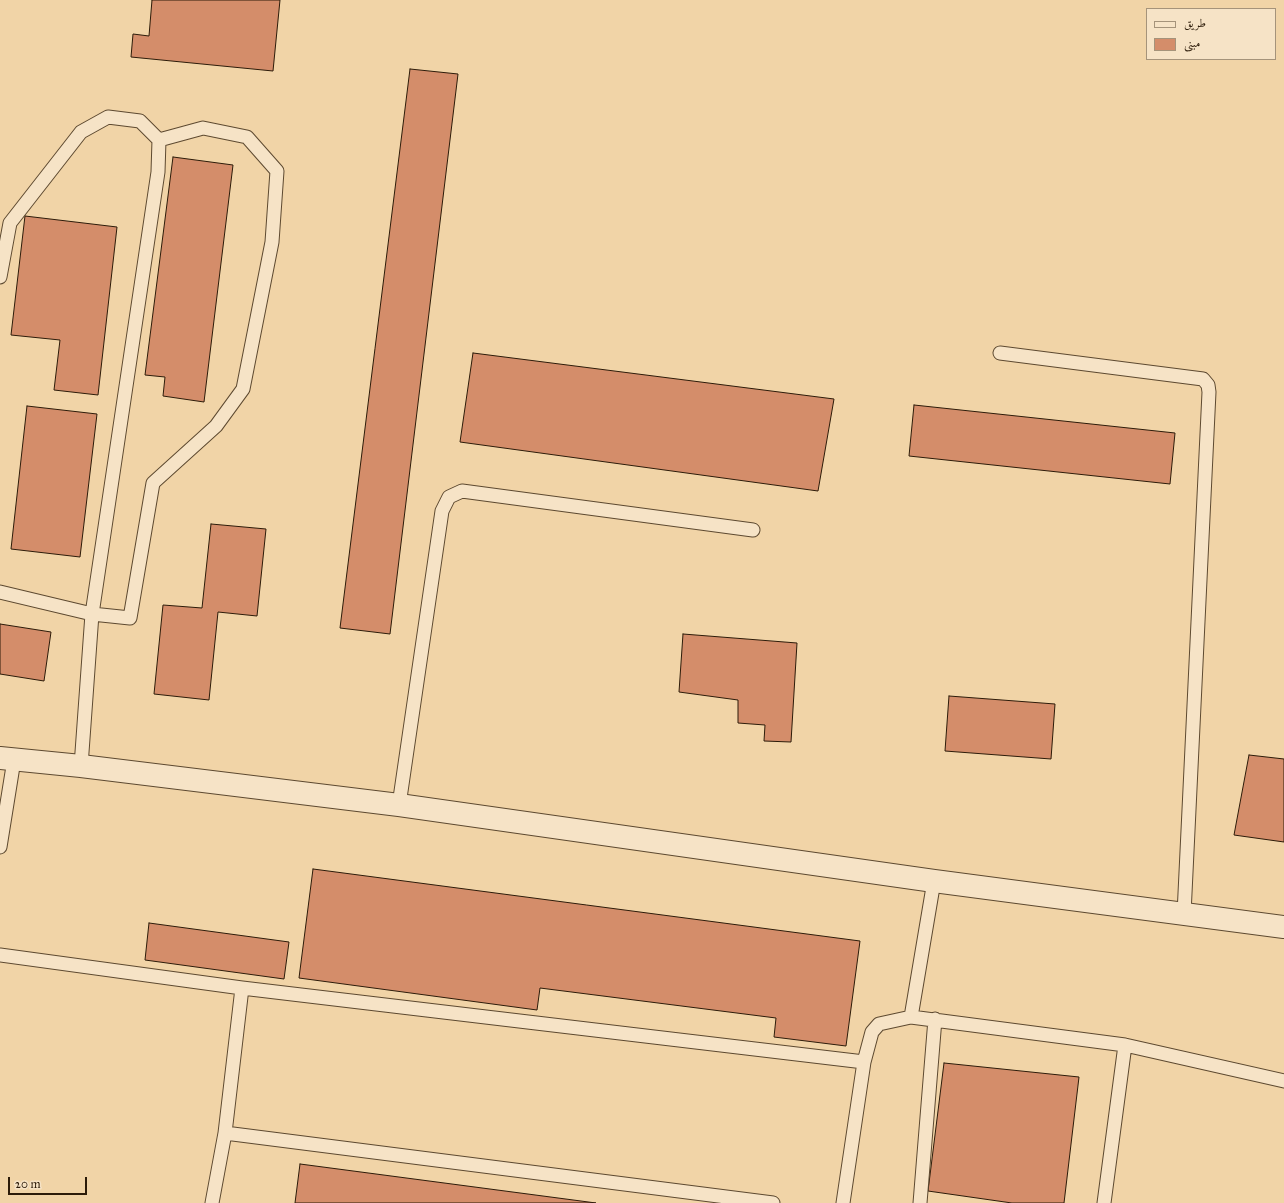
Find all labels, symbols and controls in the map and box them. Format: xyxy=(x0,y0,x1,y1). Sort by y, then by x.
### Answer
legend xyxy=(1146,8,1276,60)
text: طريق xyxy=(1184,16,1206,30)
text: مبنى xyxy=(1184,36,1200,50)
scale bar xyxy=(10,1169,89,1195)
text: 20 m xyxy=(15,1177,41,1191)

